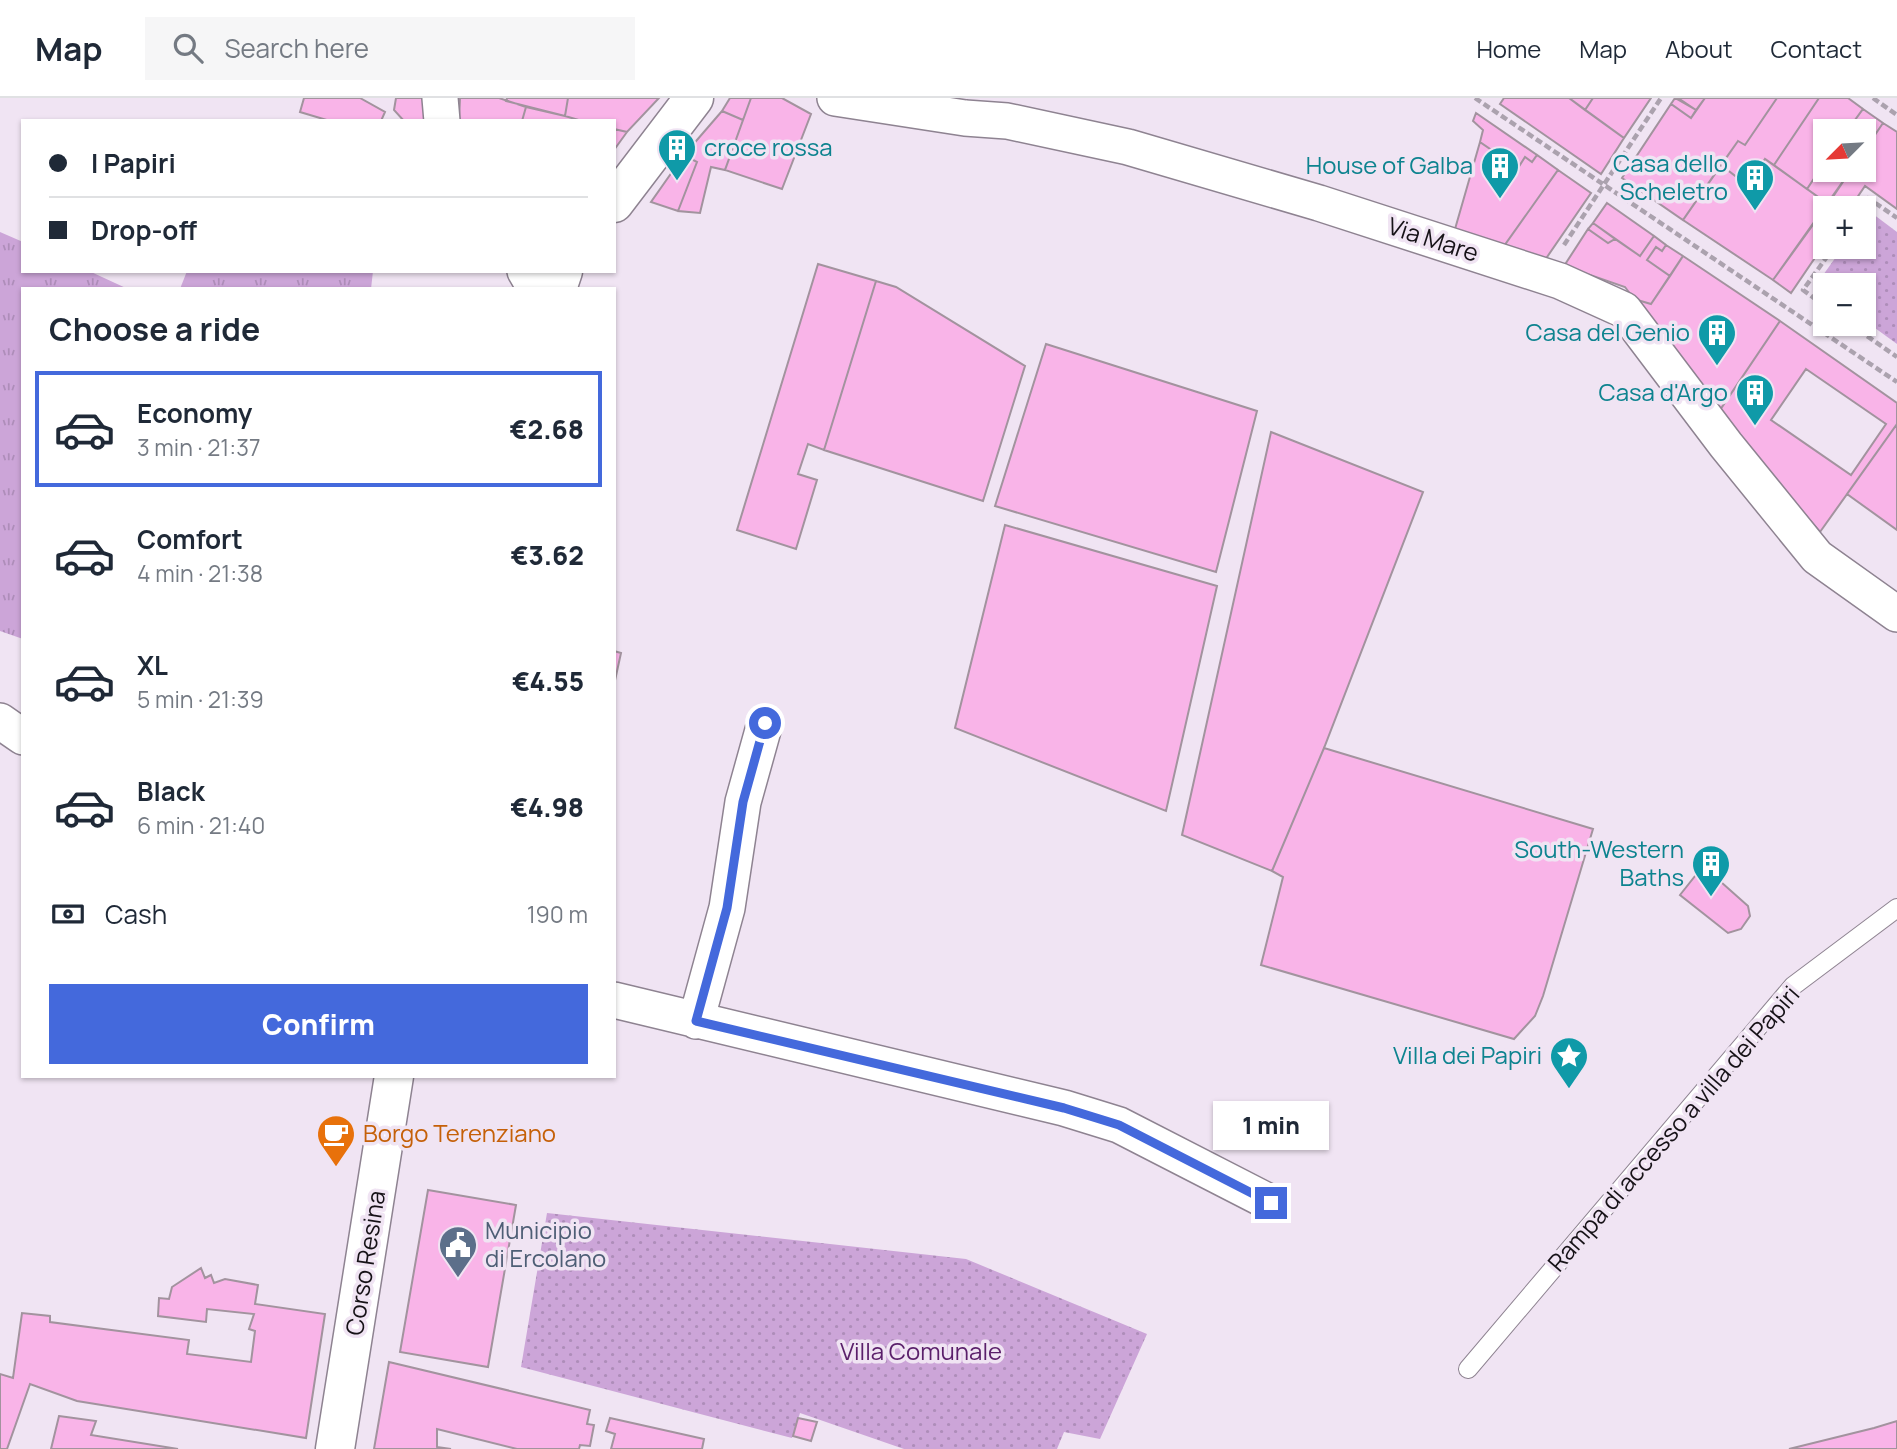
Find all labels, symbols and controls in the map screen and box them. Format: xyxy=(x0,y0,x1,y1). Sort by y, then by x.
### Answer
search box xyxy=(145,17,635,80)
text: Map xyxy=(35,26,103,71)
icon: search xyxy=(169,29,207,67)
text: Search here xyxy=(225,30,369,66)
text: Home xyxy=(1476,32,1541,65)
text: Map xyxy=(1579,32,1627,65)
text: About xyxy=(1665,32,1733,65)
text: Contact xyxy=(1771,32,1862,65)
north arrow xyxy=(1813,119,1876,182)
map controls xyxy=(1813,119,1876,336)
building icon: croce rossa xyxy=(656,127,698,182)
place label: croce rossa xyxy=(704,130,833,163)
text: I Papiri xyxy=(91,145,176,181)
building icon: House of Galba xyxy=(1479,145,1521,200)
place label: Casa dello Scheletro xyxy=(1613,146,1728,207)
place label: House of Galba xyxy=(1306,148,1473,181)
building icon: Casa dello Scheletro xyxy=(1734,157,1776,212)
button: + xyxy=(1813,196,1876,259)
street label: Via Mare xyxy=(1384,208,1483,269)
text: Drop-off xyxy=(91,212,197,248)
button: − xyxy=(1813,273,1876,336)
text: Choose a ride xyxy=(49,307,260,351)
building icon: Casa del Genio xyxy=(1696,312,1738,367)
place label: Casa del Genio xyxy=(1525,315,1690,348)
building icon: Casa d'Argo xyxy=(1734,372,1776,427)
place label: Casa d'Argo xyxy=(1599,375,1728,408)
text: Economy xyxy=(137,395,252,431)
icon: car xyxy=(53,398,116,461)
text: €2.68 xyxy=(510,411,584,447)
text: 3 min · 21:37 xyxy=(137,431,261,463)
text: Comfort xyxy=(137,521,243,557)
icon: car xyxy=(53,524,116,587)
text: €3.62 xyxy=(510,537,584,573)
text: 4 min · 21:38 xyxy=(137,557,263,589)
text: XL xyxy=(137,647,168,683)
icon: car xyxy=(53,650,116,713)
text: €4.55 xyxy=(512,663,584,699)
text: 5 min · 21:39 xyxy=(137,683,264,715)
route start xyxy=(749,707,781,739)
text: Black xyxy=(137,773,205,809)
icon: car xyxy=(53,776,116,839)
text: €4.98 xyxy=(510,789,584,825)
text: 6 min · 21:40 xyxy=(137,809,265,841)
place label: South-Western Baths xyxy=(1514,832,1684,893)
building icon: South-Western Baths xyxy=(1690,843,1732,898)
icon: cash xyxy=(49,895,87,933)
text: Cash xyxy=(105,896,167,932)
text: 190 m xyxy=(527,898,588,930)
street label: Rampa di accesso a villa dei Papiri xyxy=(1540,978,1806,1278)
button: Confirm xyxy=(49,984,588,1064)
place icon: Villa dei Papiri xyxy=(1548,1035,1590,1090)
place label: Villa dei Papiri xyxy=(1393,1038,1542,1071)
callout: 1 min xyxy=(1213,1102,1329,1150)
text: 1 min xyxy=(1242,1109,1300,1141)
cafe icon: Borgo Terenziano xyxy=(315,1113,357,1168)
place label: Borgo Terenziano xyxy=(363,1116,556,1149)
route end xyxy=(1255,1187,1287,1219)
street label: Corso Resina xyxy=(337,1188,392,1337)
place label: Municipio di Ercolano xyxy=(485,1213,606,1274)
public building icon: Municipio di Ercolano xyxy=(437,1224,479,1279)
park label: Villa Comunale xyxy=(840,1334,1002,1367)

